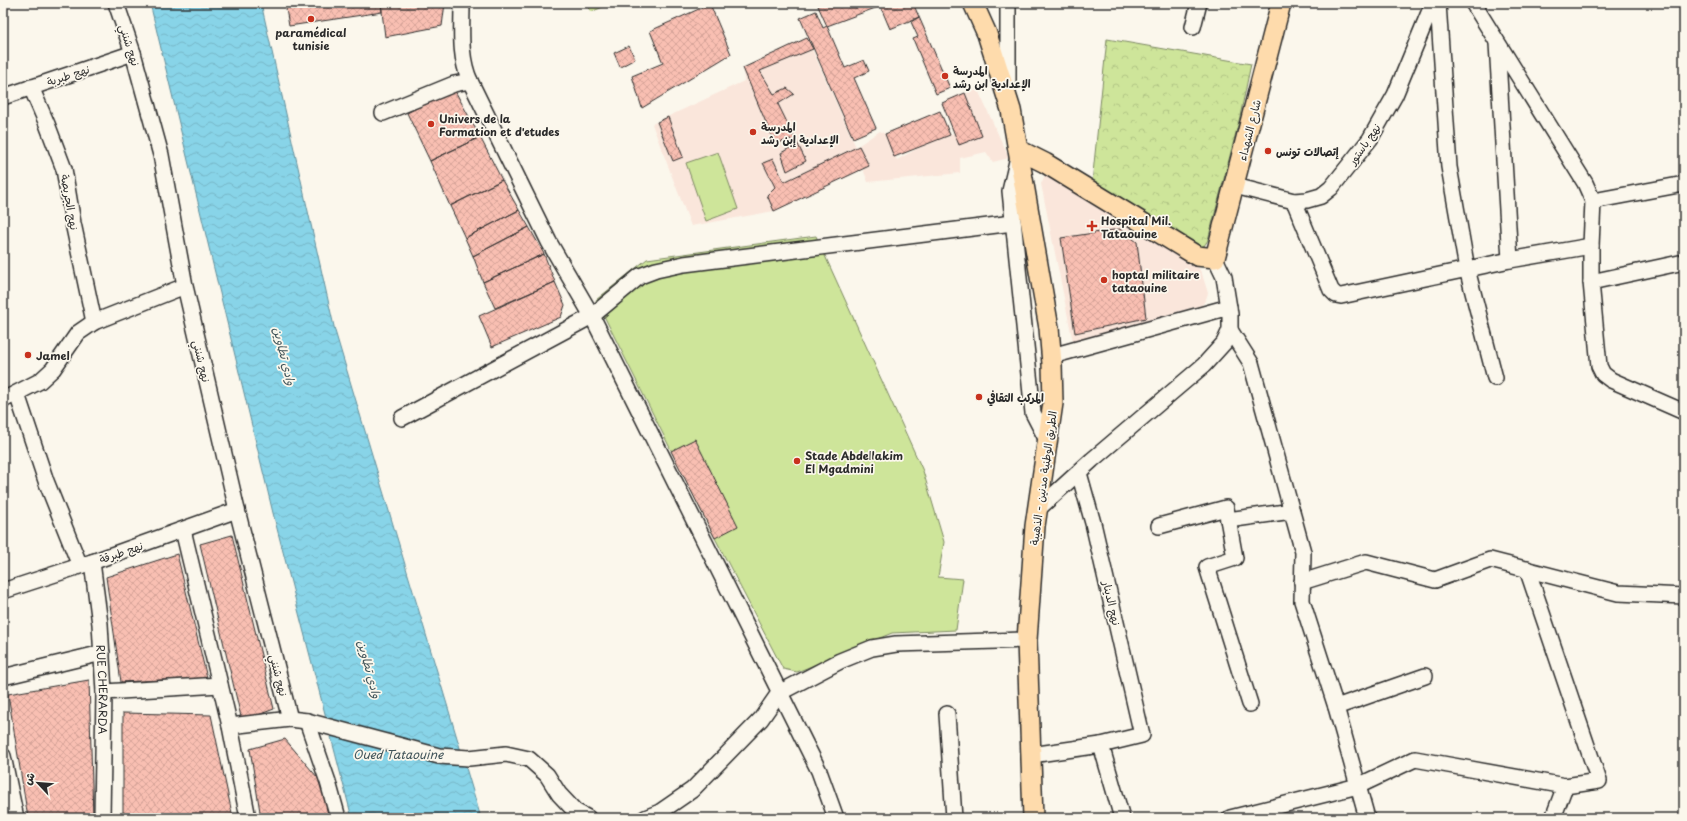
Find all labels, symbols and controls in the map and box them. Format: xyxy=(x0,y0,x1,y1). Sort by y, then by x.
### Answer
marker: paramédical tunisie xyxy=(306,14,316,24)
street label: نهج شنني xyxy=(112,22,145,69)
place label: paramédical tunisie xyxy=(276,24,346,54)
street label: نهج طبربة xyxy=(44,60,92,90)
place label: المدرسة الإعدادية ابن رشد xyxy=(953,62,1031,92)
marker: المدرسة الإعدادية ابن رشد xyxy=(940,71,950,81)
street label: شارع الشهداء xyxy=(1233,98,1266,163)
place label: Univers de la Formation et d'etudes xyxy=(439,110,560,140)
place label: المدرسة الإعدادية إبن رشد xyxy=(761,118,839,148)
marker: Univers de la Formation et d'etudes xyxy=(426,119,436,129)
street label: نهج باستور xyxy=(1343,120,1384,169)
marker: المدرسة الإعدادية إبن رشد xyxy=(748,127,758,137)
place label: إتصالات تونس xyxy=(1276,143,1339,160)
marker: إتصالات تونس xyxy=(1263,146,1273,156)
street label: نهج الجريصة xyxy=(57,173,83,231)
place label: Hospital Mil. Tataouine xyxy=(1101,212,1171,242)
marker: Hospital Mil. Tataouine xyxy=(1086,220,1098,232)
place label: hoptal militaire tataouine xyxy=(1112,266,1200,296)
marker: hoptal militaire tataouine xyxy=(1099,275,1109,285)
water label: وادي تطاوين xyxy=(268,325,301,388)
street label: نهج شنني xyxy=(186,338,215,384)
place label: Jamel xyxy=(36,347,70,364)
marker: Jamel xyxy=(23,350,33,360)
place label: المركب الثقافي xyxy=(987,389,1044,407)
marker: المركب الثقافي xyxy=(974,392,984,402)
street label: الطريق الوطنية مدنين - الذهيبة xyxy=(1025,410,1061,546)
place label: Stade Abdelاakim El Mgadmini xyxy=(805,447,903,477)
marker: Stade Abdelاakim El Mgadmini xyxy=(792,456,802,466)
street label: نهج طبرقة xyxy=(97,537,145,567)
street label: نهج الدينار xyxy=(1098,578,1125,627)
water label: وادي تطاوين xyxy=(353,638,387,701)
street label: RUE CHERARDA xyxy=(93,644,113,734)
street label: نهج شنني xyxy=(263,652,292,698)
water label: Oued Tataouine xyxy=(353,745,444,763)
north arrow xyxy=(18,763,58,803)
text: ش xyxy=(18,769,39,788)

